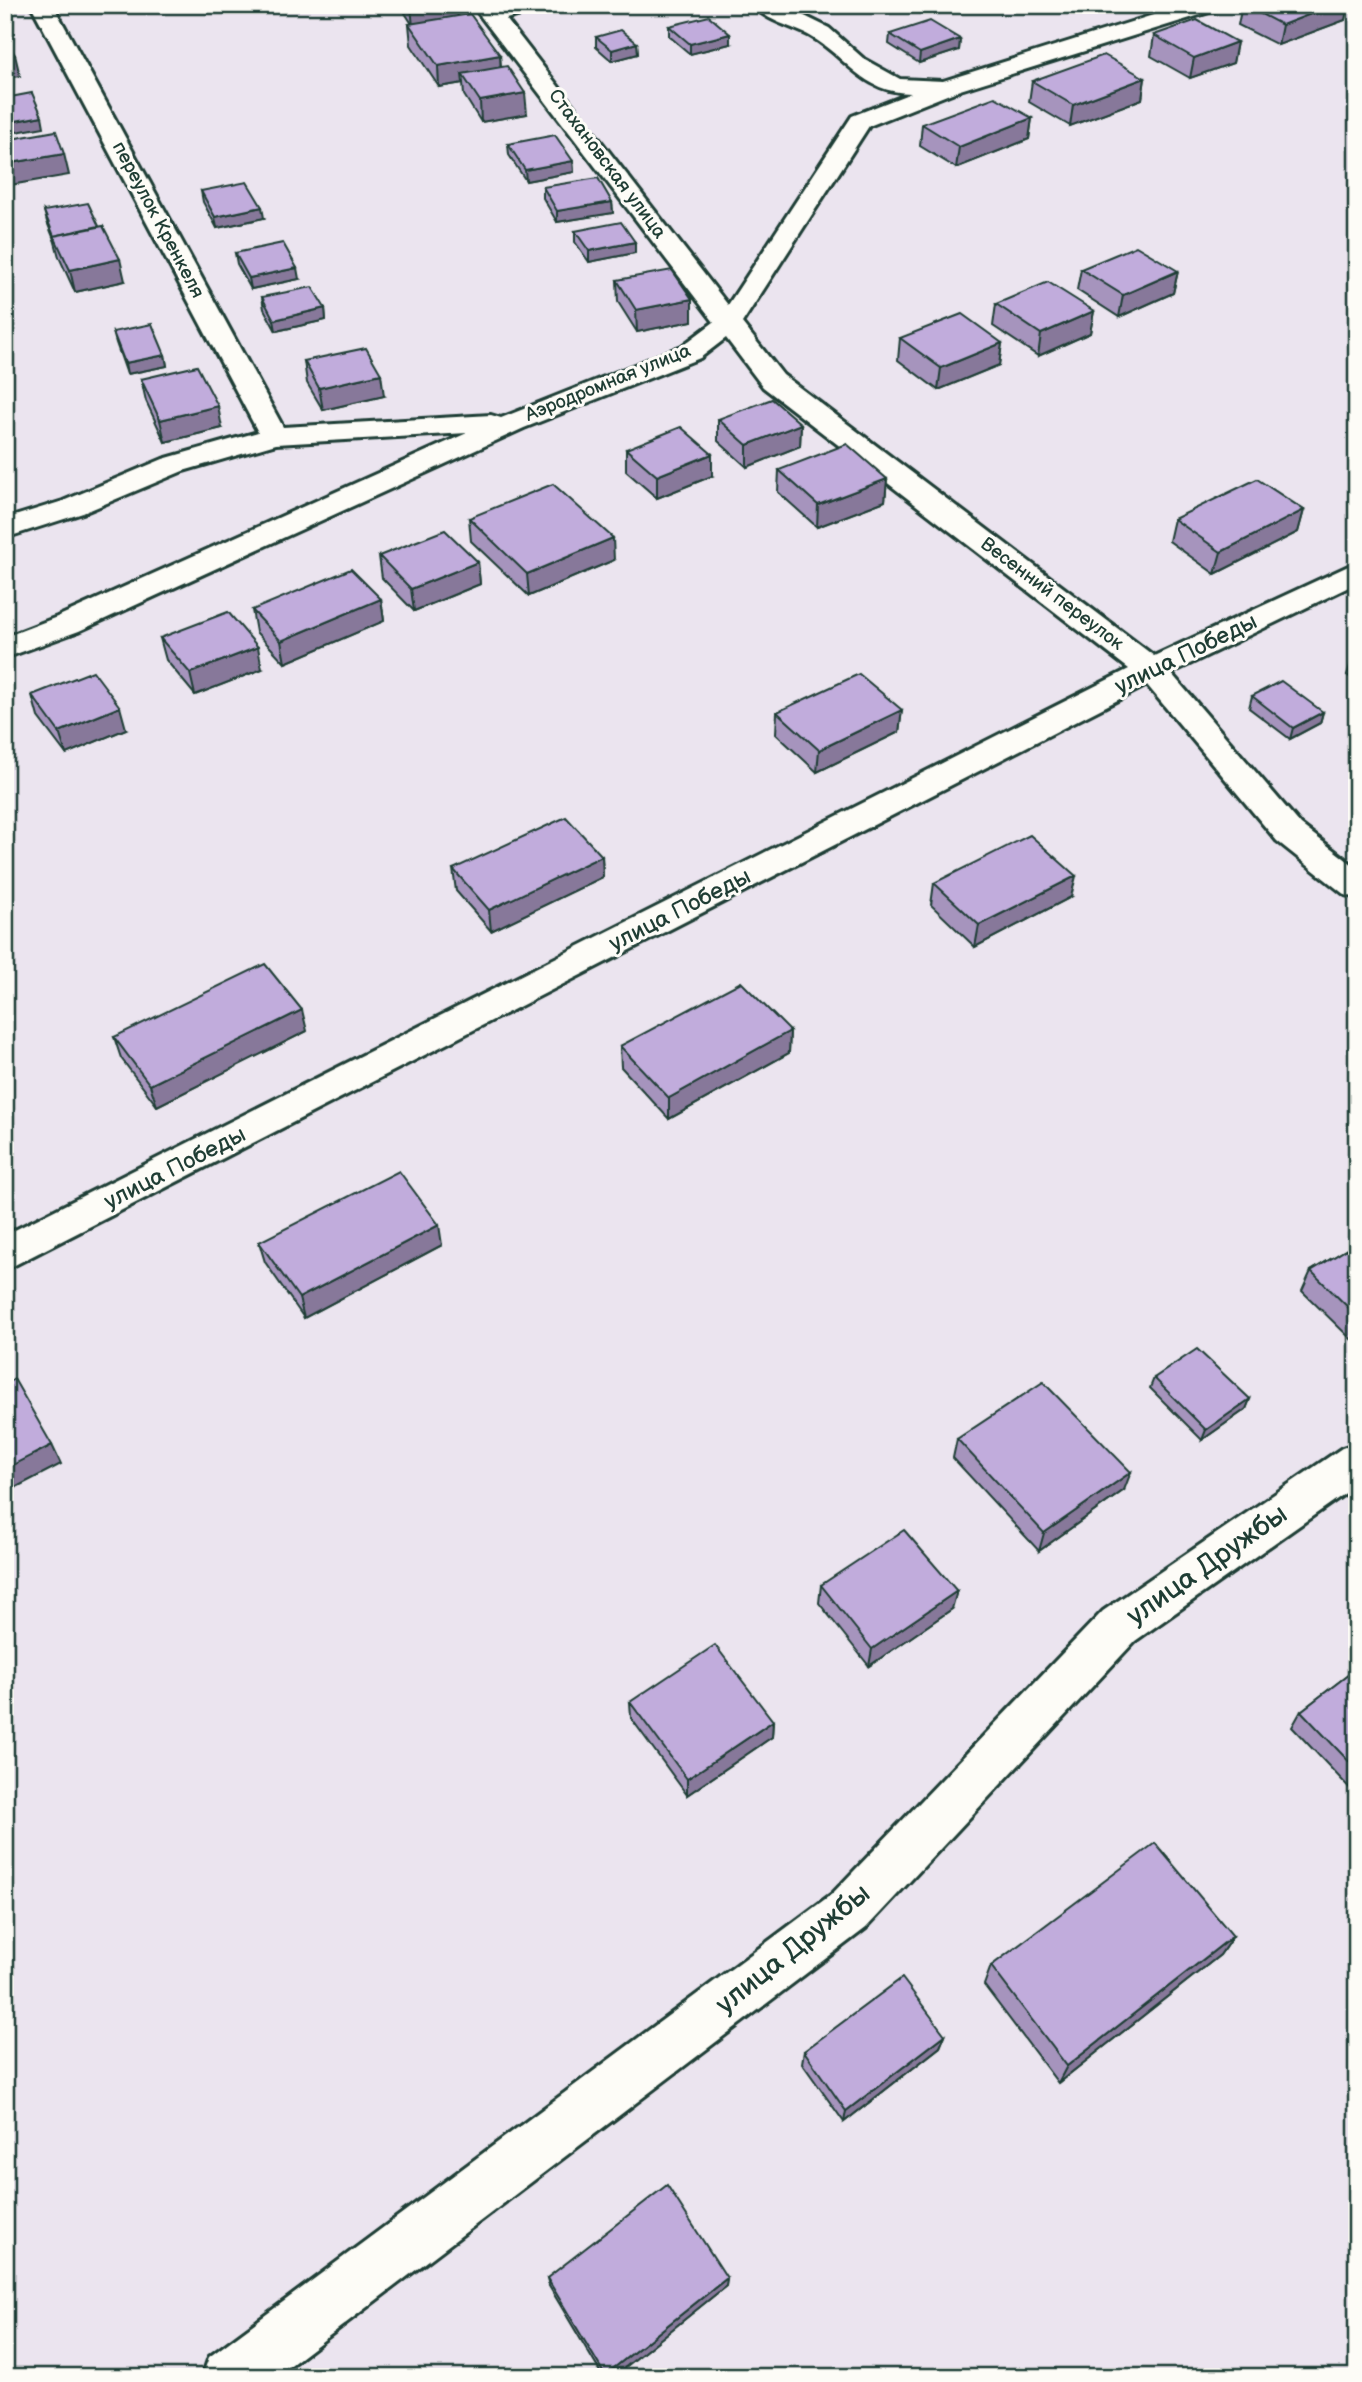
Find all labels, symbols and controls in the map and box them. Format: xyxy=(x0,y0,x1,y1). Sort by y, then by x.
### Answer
street label: Стахановская улица xyxy=(543,85,671,243)
street label: переулок Кренкеля xyxy=(107,138,209,302)
street label: Аэродромная улица xyxy=(521,339,694,427)
street label: Весенний переулок xyxy=(976,533,1128,655)
street label: улица Победы xyxy=(1110,607,1262,701)
street label: улица Победы xyxy=(605,862,755,958)
street label: улица Победы xyxy=(100,1120,250,1216)
street label: улица Дружбы xyxy=(1120,1497,1294,1633)
street label: улица Дружбы xyxy=(709,1877,877,2021)

